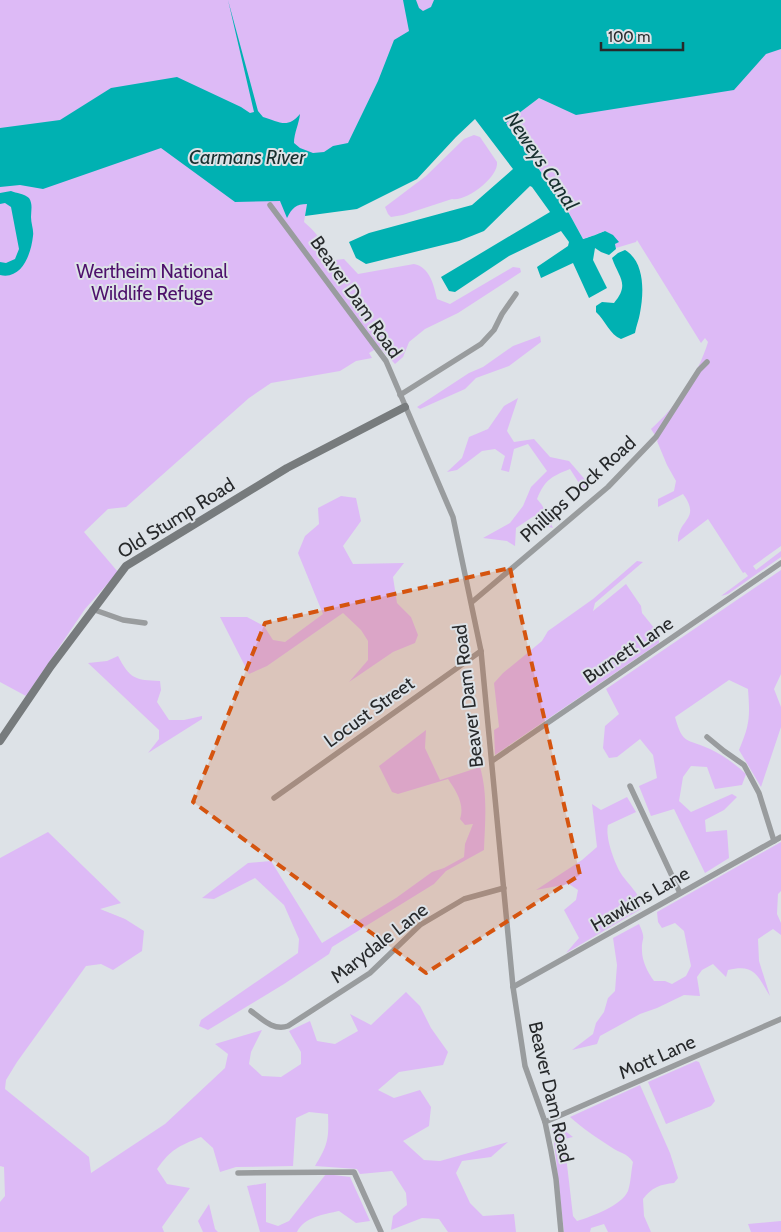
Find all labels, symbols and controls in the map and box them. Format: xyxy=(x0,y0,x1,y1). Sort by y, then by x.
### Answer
scale bar xyxy=(601,20,684,52)
text: 100 m xyxy=(608,28,650,46)
water label: Neweys Canal xyxy=(500,107,584,215)
water label: Carmans River xyxy=(189,145,306,169)
street label: Beaver Dam Road xyxy=(305,231,407,363)
park label: Wertheim National Wildlife Refuge xyxy=(76,260,228,305)
street label: Phillips Dock Road xyxy=(515,431,641,547)
street label: Old Stump Road xyxy=(113,473,239,563)
street label: Burnett Lane xyxy=(579,611,678,689)
street label: Beaver Dam Road xyxy=(448,623,488,769)
street label: Locust Street xyxy=(319,671,419,752)
street label: Hawkins Lane xyxy=(587,861,694,937)
street label: Marydale Lane xyxy=(326,898,432,988)
street label: Beaver Dam Road xyxy=(524,1019,578,1165)
street label: Mott Lane xyxy=(615,1030,699,1084)

